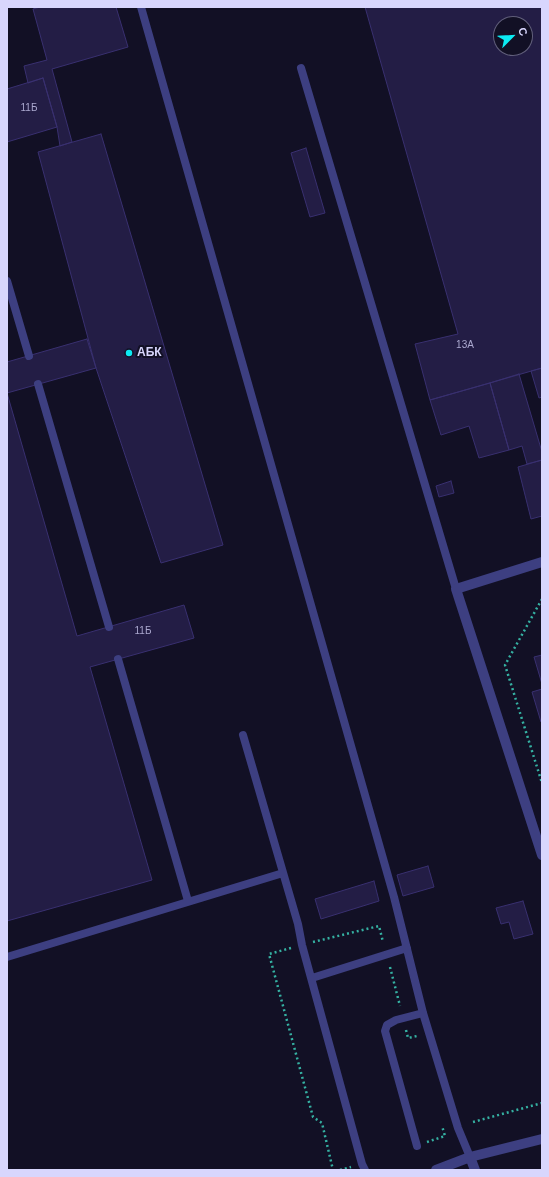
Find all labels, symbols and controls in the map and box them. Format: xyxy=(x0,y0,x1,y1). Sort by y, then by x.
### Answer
north arrow xyxy=(493,16,533,56)
text: С xyxy=(516,25,530,38)
house number: 11Б xyxy=(21,102,37,114)
house number: 13А xyxy=(456,339,474,351)
place label: АБК xyxy=(137,346,162,360)
marker: АБК xyxy=(124,348,134,358)
house number: 11Б xyxy=(135,625,151,637)

